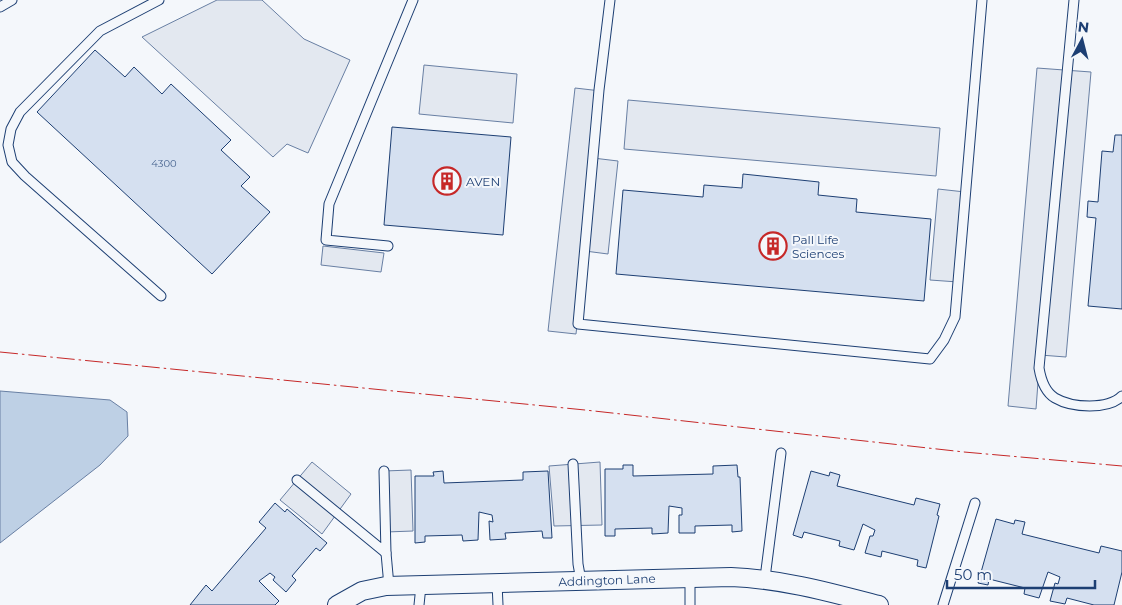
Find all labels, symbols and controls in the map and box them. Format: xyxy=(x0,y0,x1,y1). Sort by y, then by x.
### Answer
north arrow xyxy=(1057,15,1107,65)
text: N xyxy=(1077,17,1090,37)
house number: 4300 xyxy=(151,157,177,170)
building icon: AVEN xyxy=(432,166,462,196)
place label: AVEN xyxy=(466,174,500,189)
building icon: Pall Life Sciences xyxy=(758,231,788,261)
place label: Pall Life Sciences xyxy=(792,232,845,261)
scale bar xyxy=(947,558,1094,590)
text: 50 m xyxy=(954,565,992,584)
street label: Addington Lane xyxy=(558,571,656,589)

